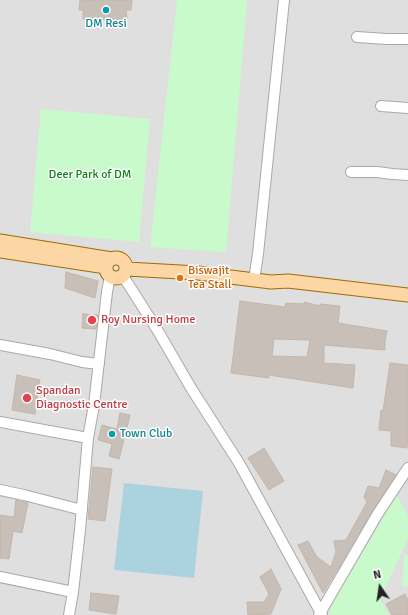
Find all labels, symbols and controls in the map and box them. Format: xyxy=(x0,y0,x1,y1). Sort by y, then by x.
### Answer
marker: DM Resi xyxy=(101,5,111,15)
place label: DM Resi xyxy=(85,17,127,31)
park label: Deer Park of DM xyxy=(49,168,131,182)
place label: Biswajit Tea Stall xyxy=(188,264,232,292)
marker: Biswajit Tea Stall xyxy=(175,273,185,283)
place label: Roy Nursing Home xyxy=(101,313,195,327)
marker: Roy Nursing Home xyxy=(86,314,98,326)
place label: Spandan Diagnostic Centre xyxy=(36,384,127,412)
marker: Spandan Diagnostic Centre xyxy=(21,392,33,404)
place label: Town Club xyxy=(120,427,172,441)
marker: Town Club xyxy=(107,429,117,439)
north arrow xyxy=(360,567,400,607)
text: N xyxy=(372,568,382,582)

